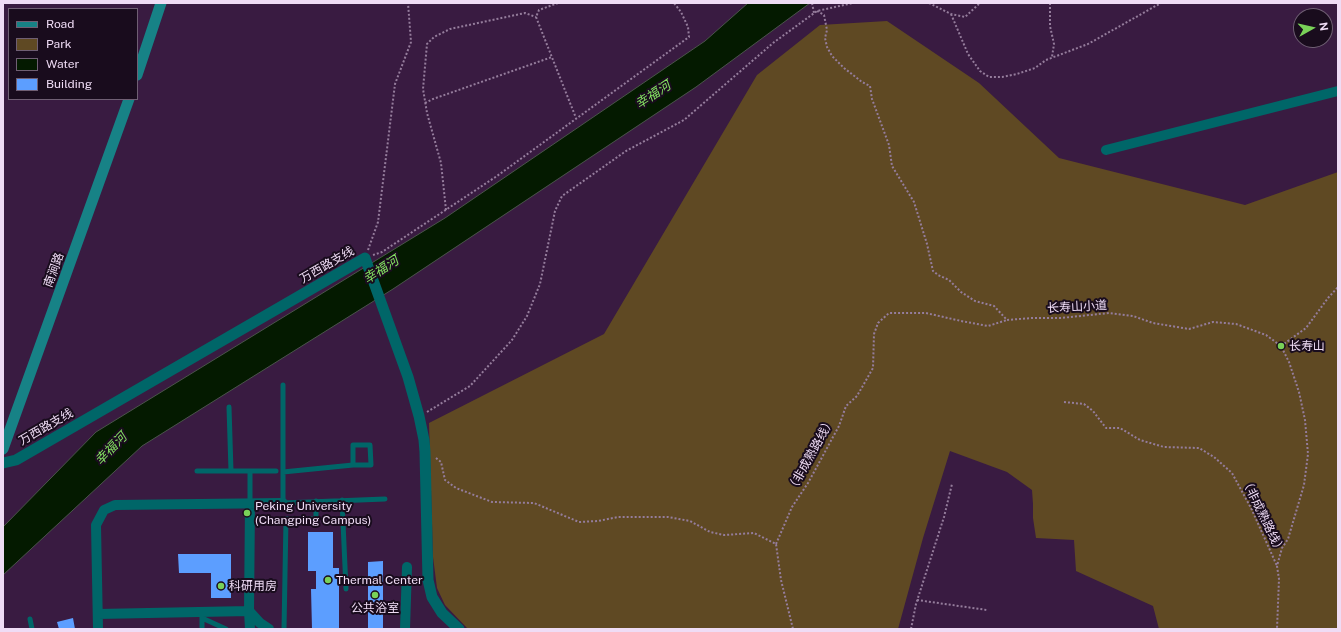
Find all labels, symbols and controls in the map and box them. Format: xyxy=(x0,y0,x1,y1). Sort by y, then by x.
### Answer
legend xyxy=(8,8,138,100)
north arrow xyxy=(1293,8,1333,48)
text: Road xyxy=(46,17,74,31)
text: N xyxy=(1317,21,1330,32)
text: Park xyxy=(46,37,72,51)
text: Water xyxy=(46,57,79,71)
text: Building xyxy=(46,77,92,91)
water label: 幸福河 xyxy=(632,78,674,112)
street label: 万西路支线 xyxy=(297,244,357,286)
street label: 南涧路 xyxy=(41,251,67,289)
water label: 幸福河 xyxy=(360,253,402,287)
street label: 长寿山小道 xyxy=(1047,298,1107,316)
place label: 长寿山 xyxy=(1289,339,1325,353)
marker: 长寿山 xyxy=(1276,341,1286,351)
street label: 万西路支线 xyxy=(16,406,76,448)
street label: （非成熟路线） xyxy=(784,415,838,495)
water label: 幸福河 xyxy=(92,430,130,468)
street label: （非成熟路线） xyxy=(1238,475,1288,557)
place label: Peking University (Changping Campus) xyxy=(255,499,371,527)
marker: Peking University (Changping Campus) xyxy=(242,508,252,518)
place label: Thermal Center xyxy=(336,573,423,587)
marker: Thermal Center xyxy=(323,575,333,585)
place label: 科研用房 xyxy=(229,579,277,593)
marker: 科研用房 xyxy=(216,581,226,591)
marker: 公共浴室 xyxy=(370,590,380,600)
place label: 公共浴室 xyxy=(351,601,399,615)

